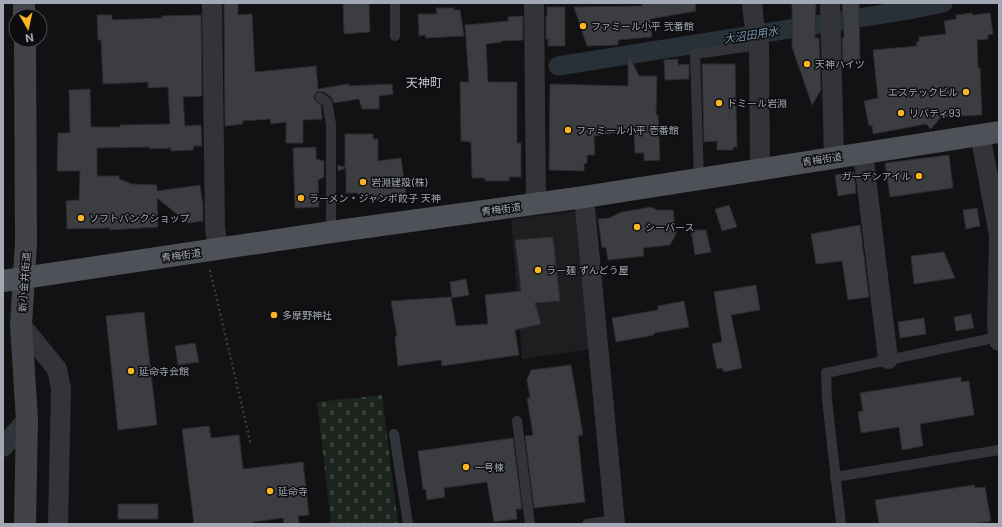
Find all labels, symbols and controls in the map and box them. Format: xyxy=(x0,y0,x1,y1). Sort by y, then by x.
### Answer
north arrow xyxy=(8,8,48,48)
place label: ファミール小平 弐番館 xyxy=(591,20,694,32)
marker: ファミール小平 弐番館 xyxy=(578,21,588,31)
water label: 大沼田用水 xyxy=(723,24,780,46)
text: N xyxy=(24,30,35,45)
place label: 天神ハイツ xyxy=(815,58,865,70)
marker: 天神ハイツ xyxy=(802,59,812,69)
district label: 天神町 xyxy=(406,75,442,90)
place label: エステックビル xyxy=(888,86,958,98)
marker: エステックビル xyxy=(961,87,971,97)
place label: ドミール岩淵 xyxy=(727,97,787,109)
marker: ドミール岩淵 xyxy=(714,98,724,108)
place label: リバティ93 xyxy=(909,107,961,119)
marker: リバティ93 xyxy=(896,108,906,118)
place label: ファミール小平 壱番館 xyxy=(576,124,679,136)
marker: ファミール小平 壱番館 xyxy=(563,125,573,135)
street label: 青梅街道 xyxy=(801,150,843,168)
place label: ガーデンアイル xyxy=(842,170,911,182)
marker: ガーデンアイル xyxy=(914,171,924,181)
place label: 岩淵建設(株) xyxy=(371,176,428,188)
marker: 岩淵建設(株) xyxy=(358,177,368,187)
place label: ラーメン・ジャンボ餃子 天神 xyxy=(309,192,441,204)
marker: ラーメン・ジャンボ餃子 天神 xyxy=(296,193,306,203)
street label: 青梅街道 xyxy=(480,200,522,218)
place label: ソフトバンクショップ xyxy=(89,212,190,224)
marker: ソフトバンクショップ xyxy=(76,213,86,223)
place label: シーバース xyxy=(645,221,694,233)
marker: シーバース xyxy=(632,222,642,232)
street label: 青梅街道 xyxy=(160,246,202,264)
street label: 新小金井街道 xyxy=(16,252,32,312)
place label: ラー麺 ずんどう屋 xyxy=(546,264,629,276)
marker: ラー麺 ずんどう屋 xyxy=(533,265,543,275)
place label: 多摩野神社 xyxy=(282,309,332,321)
marker: 多摩野神社 xyxy=(269,310,279,320)
place label: 延命寺会館 xyxy=(139,365,189,377)
marker: 延命寺会館 xyxy=(126,366,136,376)
place label: 一号棟 xyxy=(474,461,504,473)
marker: 一号棟 xyxy=(461,462,471,472)
place label: 延命寺 xyxy=(278,485,308,497)
marker: 延命寺 xyxy=(265,486,275,496)

